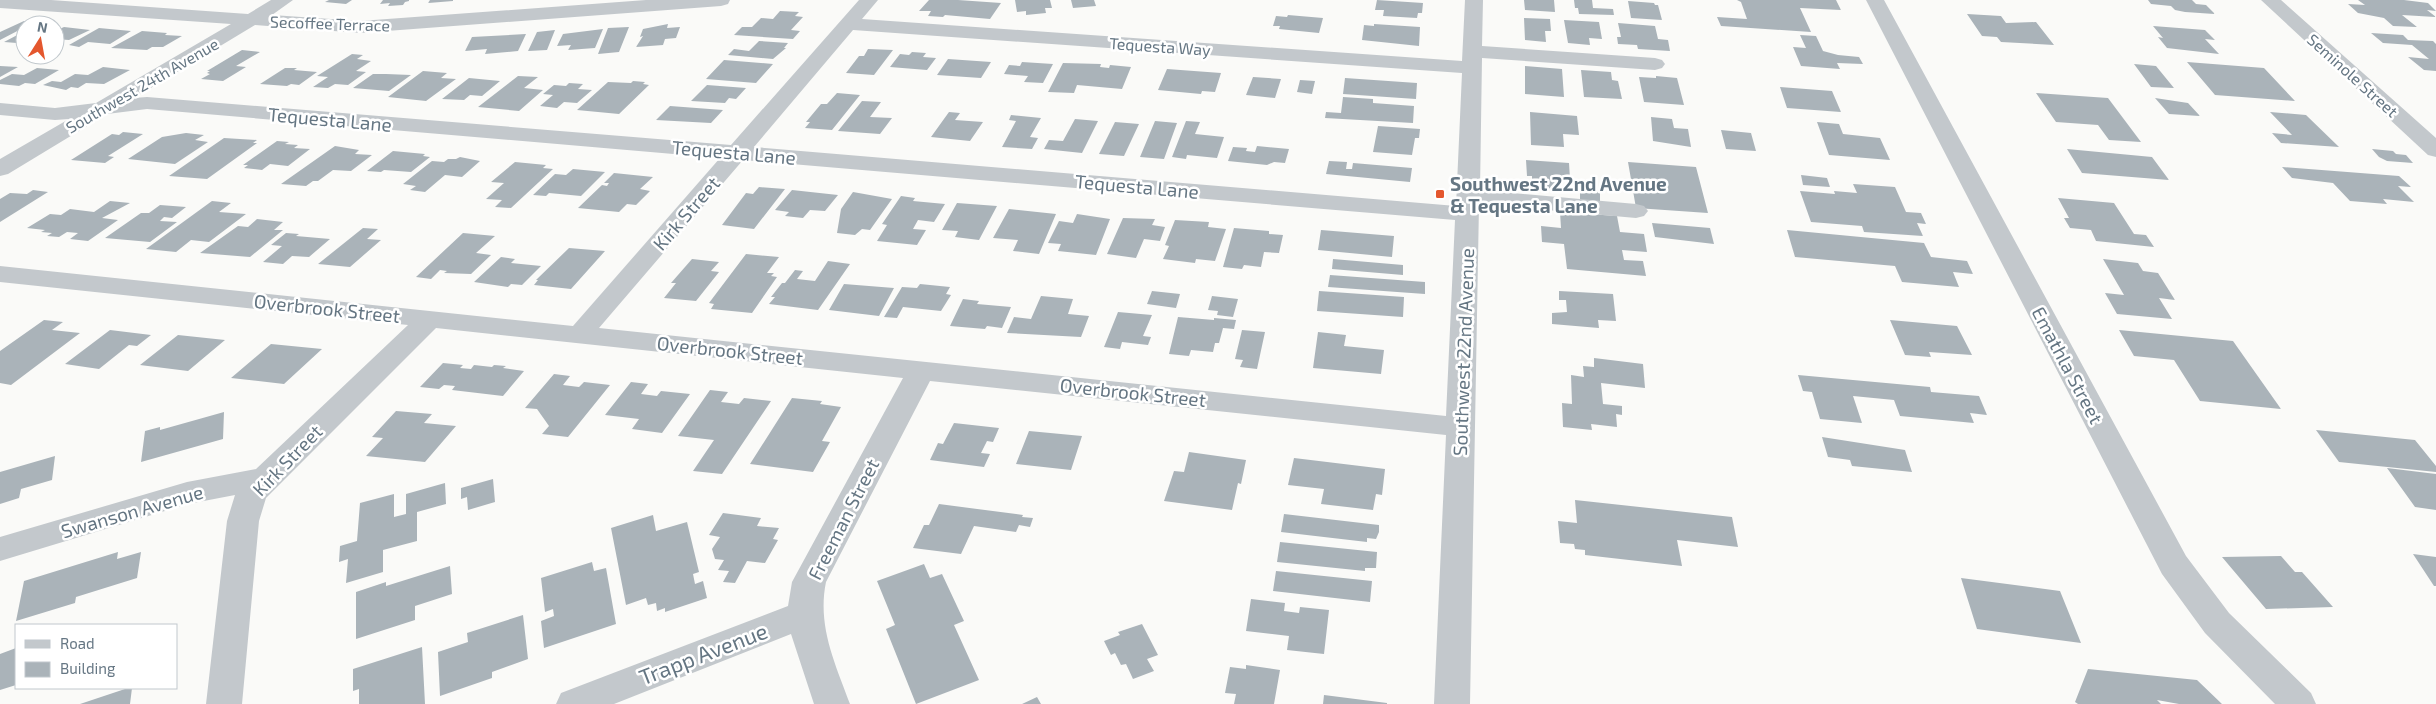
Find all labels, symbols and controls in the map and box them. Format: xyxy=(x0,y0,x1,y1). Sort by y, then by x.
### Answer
street label: Secoffee Terrace xyxy=(270,11,390,35)
north arrow xyxy=(15,15,65,65)
text: N xyxy=(36,17,49,36)
street label: Seminole Street xyxy=(2304,29,2402,121)
street label: Southwest 24th Avenue xyxy=(62,33,222,137)
street label: Tequesta Way xyxy=(1109,33,1212,59)
street label: Tequesta Lane xyxy=(267,102,393,136)
street label: Tequesta Lane xyxy=(671,135,797,169)
street label: Tequesta Lane xyxy=(1074,169,1200,203)
street label: Kirk Street xyxy=(648,171,724,255)
place label: Southwest 22nd Avenue & Tequesta Lane xyxy=(1450,172,1667,217)
marker: Southwest 22nd Avenue & Tequesta Lane xyxy=(1434,188,1446,200)
street label: Southwest 22nd Avenue xyxy=(1448,248,1478,456)
street label: Overbrook Street xyxy=(253,289,401,327)
street label: Emathla Street xyxy=(2028,303,2108,427)
street label: Overbrook Street xyxy=(656,331,804,369)
street label: Overbrook Street xyxy=(1059,373,1207,411)
street label: Kirk Street xyxy=(247,420,327,500)
street label: Freeman Street xyxy=(803,455,883,583)
street label: Swanson Avenue xyxy=(58,480,206,542)
street label: Trapp Avenue xyxy=(635,617,771,689)
legend xyxy=(15,624,178,689)
text: Road xyxy=(60,634,95,652)
text: Building xyxy=(60,659,116,677)

